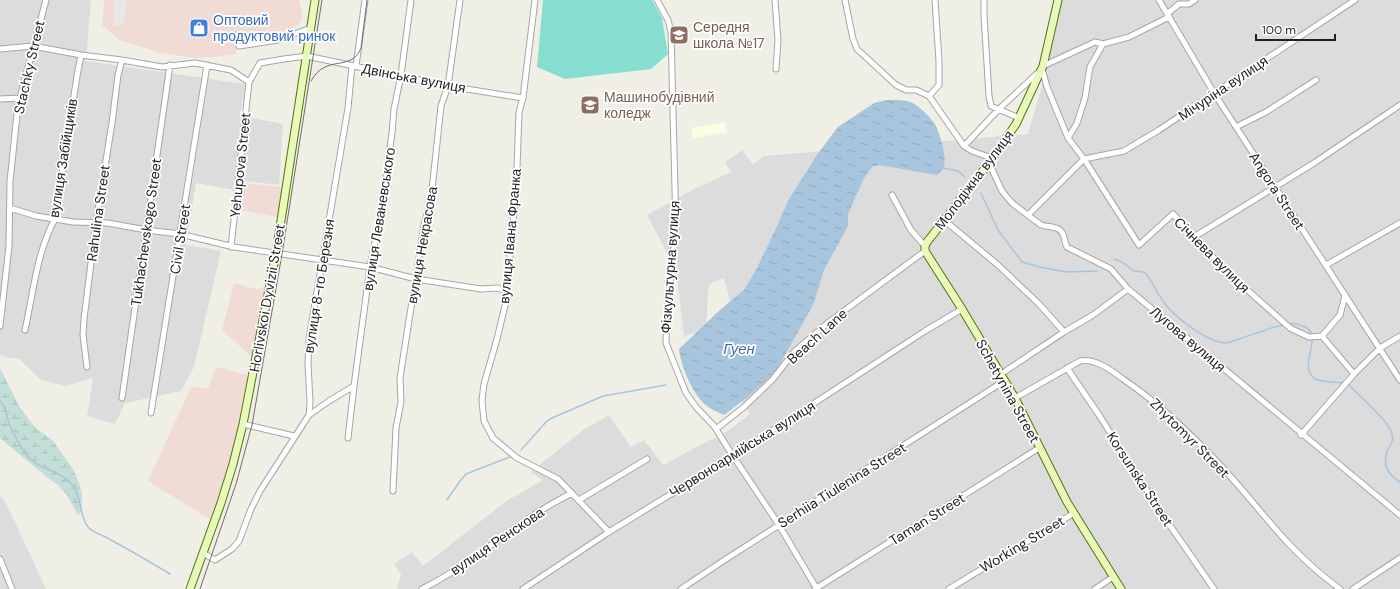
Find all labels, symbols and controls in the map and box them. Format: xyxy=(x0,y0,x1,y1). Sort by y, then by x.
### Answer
place label: Оптовий продуктовий ринок xyxy=(213,11,336,45)
scale bar xyxy=(1256,16,1335,42)
shop icon: Оптовий продуктовий ринок xyxy=(188,17,210,39)
street label: Stachky Street xyxy=(9,18,49,116)
place label: Середня школа №17 xyxy=(693,18,765,52)
text: 100 m xyxy=(1262,22,1296,38)
school or university icon: Середня школа №17 xyxy=(668,24,690,46)
street label: Мічуріна вулиця xyxy=(1175,51,1271,125)
street label: Двінська вулиця xyxy=(361,59,467,97)
place label: Машинобудівний коледж xyxy=(604,88,715,122)
school or university icon: Машинобудівний коледж xyxy=(579,94,601,116)
street label: вулиця Забійщиків xyxy=(45,97,81,219)
street label: Yehupova Street xyxy=(226,112,254,218)
street label: Молодіжна вулиця xyxy=(931,127,1017,233)
street label: вулиця Леваневського xyxy=(359,146,399,292)
street label: Angora Street xyxy=(1245,149,1309,233)
street label: Tukhachevskogo Street xyxy=(127,157,165,307)
street label: Rahulina Street xyxy=(82,164,114,262)
street label: вулиця Івана Франка xyxy=(495,168,525,304)
street label: вулиця Некрасова xyxy=(403,185,441,305)
street label: Фізкультурна вулиця xyxy=(656,200,684,334)
street label: Civil Street xyxy=(166,203,194,275)
street label: Січнева вулиця xyxy=(1170,213,1254,297)
street label: вулиця 8-го Березня xyxy=(300,218,338,354)
street label: Horlivskoi Dyvizii Street xyxy=(245,222,289,374)
street label: Лугова вулиця xyxy=(1147,302,1229,376)
street label: Beach Lane xyxy=(783,304,851,368)
street label: Schetynina Street xyxy=(972,336,1044,446)
water label: Гуен xyxy=(723,339,755,359)
street label: Zhytomyr Street xyxy=(1146,394,1234,482)
street label: Червоноармійська вулиця xyxy=(665,397,819,501)
street label: Korsunska Street xyxy=(1103,428,1177,530)
street label: Serhiia Tiulenina Street xyxy=(774,438,910,532)
street label: Taman Street xyxy=(886,489,968,549)
street label: вулиця Ренскова xyxy=(447,503,548,579)
street label: Working Street xyxy=(976,512,1068,576)

